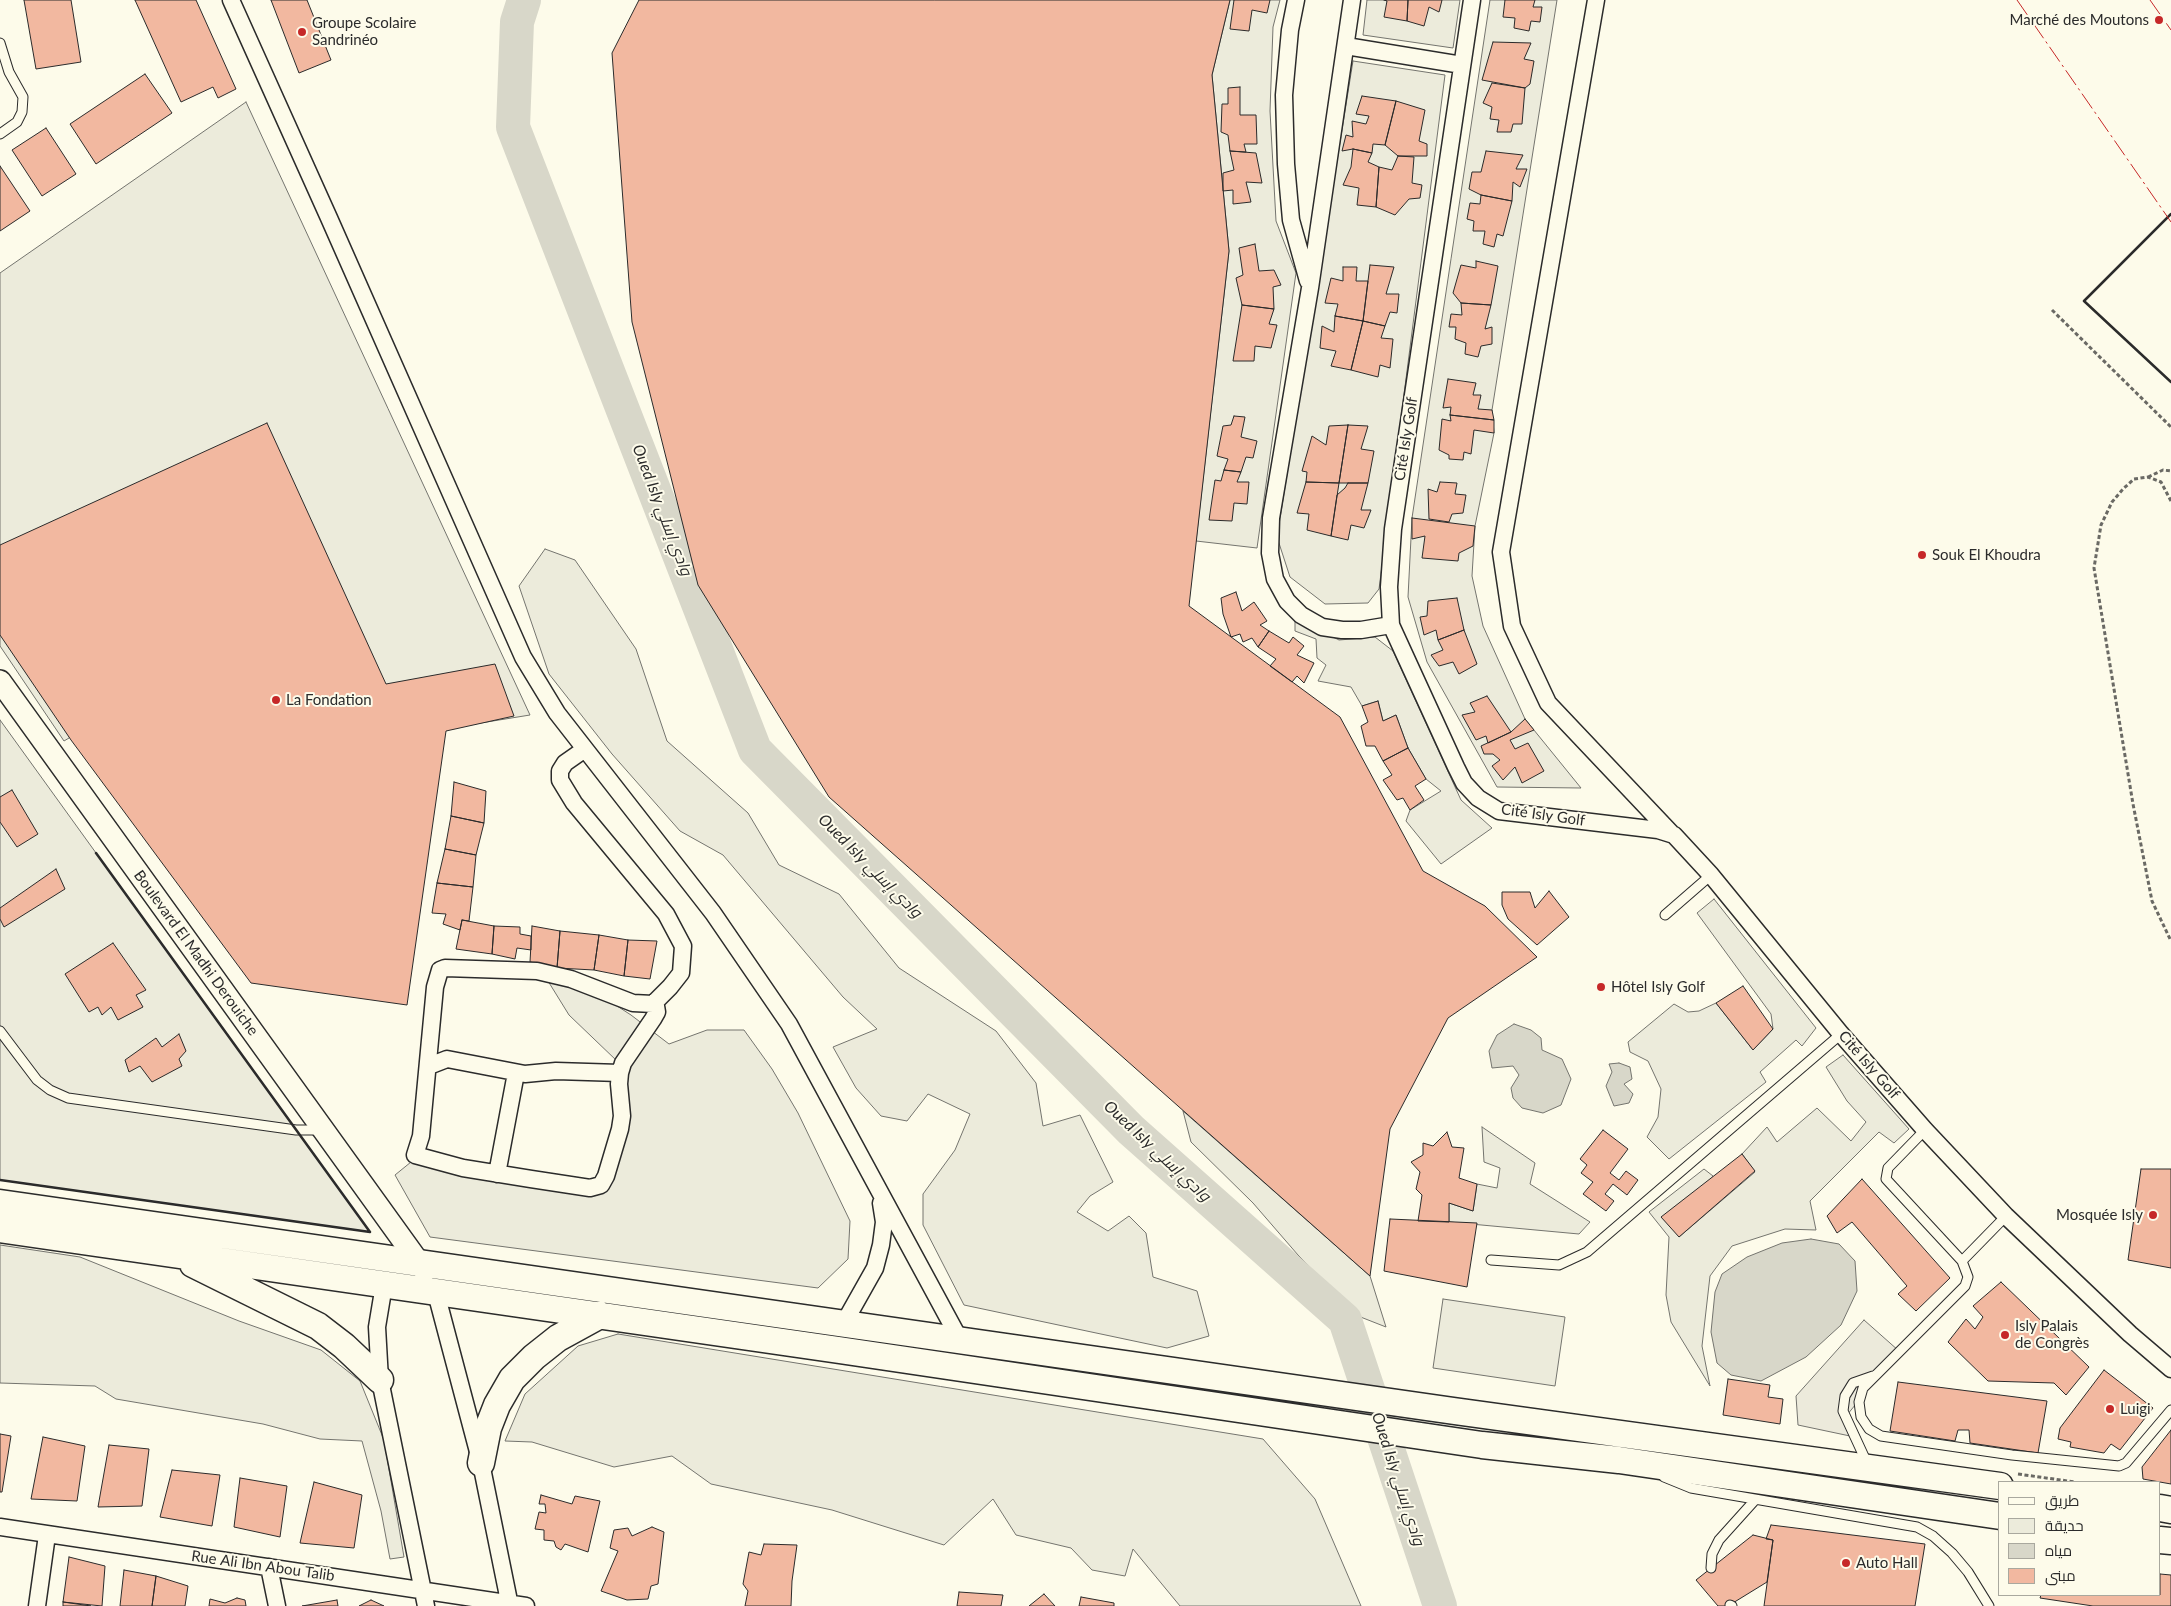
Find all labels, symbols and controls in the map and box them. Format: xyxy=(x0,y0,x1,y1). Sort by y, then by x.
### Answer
place label: Marché des Moutons xyxy=(2009,11,2149,29)
place label: Groupe Scolaire Sandrinéo xyxy=(312,14,416,49)
marker: Marché des Moutons xyxy=(2153,14,2165,26)
marker: Groupe Scolaire Sandrinéo xyxy=(296,26,308,38)
street label: Cité Isly Golf xyxy=(1391,396,1421,482)
water label: Oued Isly وادي إسلي xyxy=(628,442,696,578)
place label: Souk El Khoudra xyxy=(1932,546,2041,564)
marker: Souk El Khoudra xyxy=(1916,549,1928,561)
place label: La Fondation xyxy=(286,691,372,709)
marker: La Fondation xyxy=(270,694,282,706)
street label: Cité Isly Golf xyxy=(1500,800,1586,830)
water label: Oued Isly وادي إسلي xyxy=(814,810,926,922)
street label: Boulevard El Madhi Derouiche xyxy=(130,867,262,1039)
place label: Hôtel Isly Golf xyxy=(1611,978,1705,996)
marker: Hôtel Isly Golf xyxy=(1595,981,1607,993)
street label: Cité Isly Golf xyxy=(1834,1027,1904,1103)
water label: Oued Isly وادي إسلي xyxy=(1100,1097,1214,1205)
place label: Mosquée Isly xyxy=(2056,1206,2143,1224)
marker: Mosquée Isly xyxy=(2147,1209,2159,1221)
place label: Isly Palais de Congrès xyxy=(2015,1317,2089,1352)
marker: Isly Palais de Congrès xyxy=(1999,1329,2011,1341)
place label: Luigi xyxy=(2120,1400,2151,1418)
marker: Luigi xyxy=(2104,1403,2116,1415)
water label: Oued Isly وادي إسلي xyxy=(1367,1410,1429,1548)
legend xyxy=(1998,1481,2161,1596)
text: طريق xyxy=(2045,1491,2079,1509)
text: حديقة xyxy=(2045,1516,2084,1534)
text: مياه xyxy=(2045,1541,2072,1559)
street label: Rue Ali Ibn Abou Talib xyxy=(190,1547,336,1585)
place label: Auto Hall xyxy=(1856,1554,1918,1572)
marker: Auto Hall xyxy=(1840,1557,1852,1569)
text: مبنى xyxy=(2045,1566,2076,1584)

